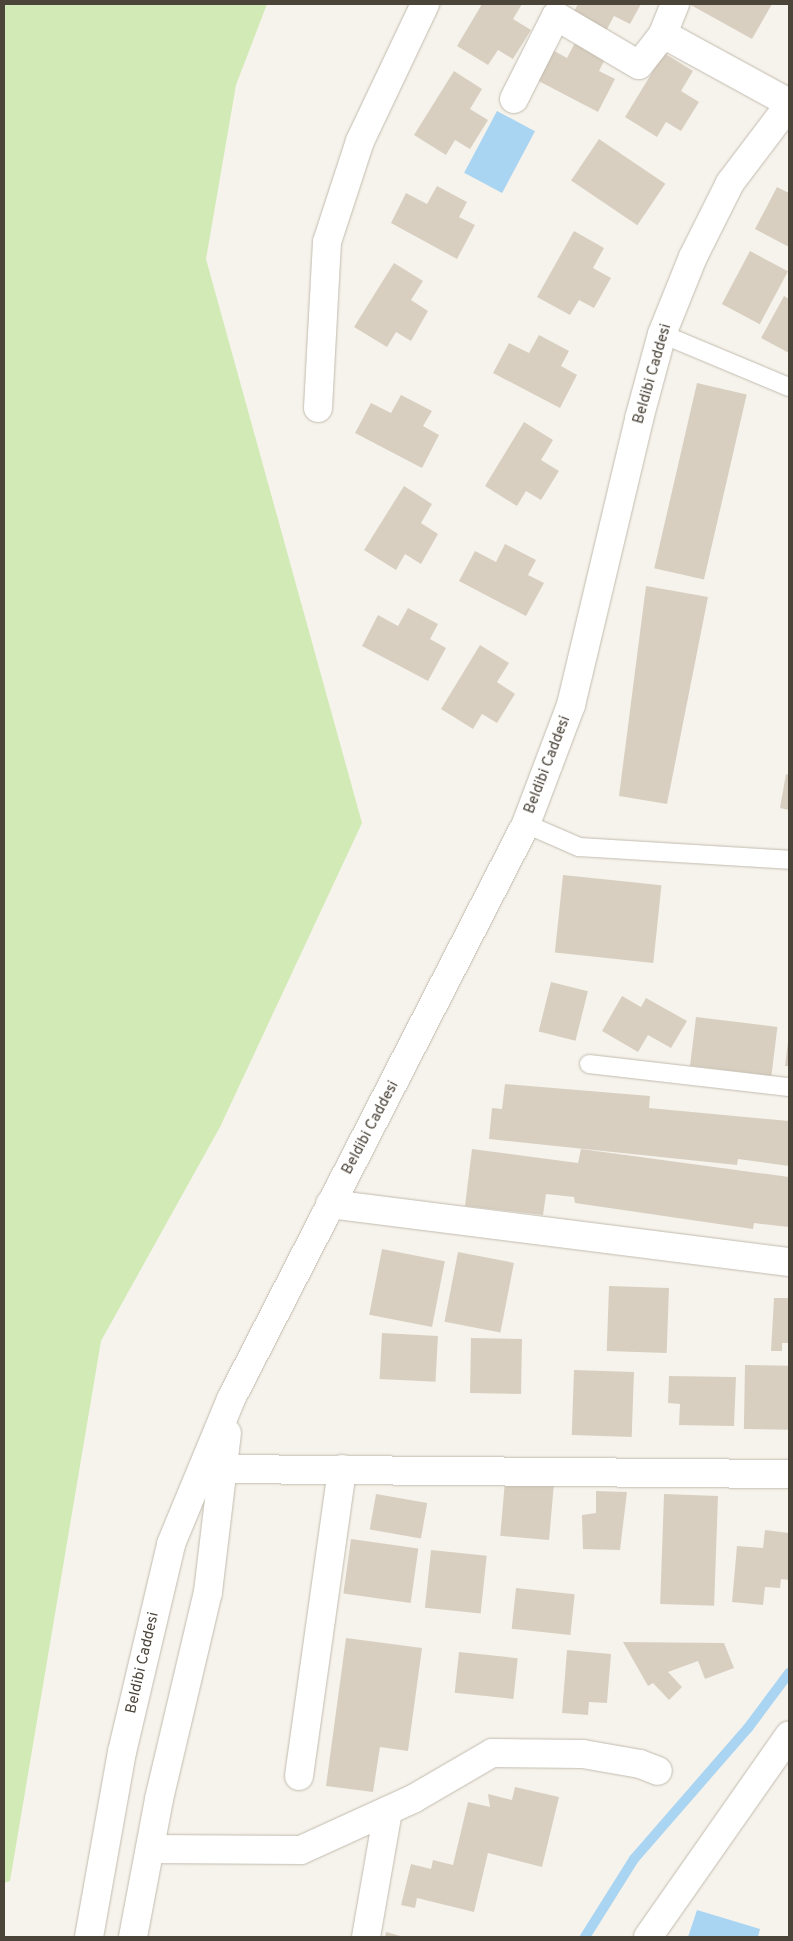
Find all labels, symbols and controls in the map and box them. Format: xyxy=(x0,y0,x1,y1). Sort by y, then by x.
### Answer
street label: Beldibi Caddesi xyxy=(630,322,676,426)
street label: Beldibi Caddesi xyxy=(521,713,575,817)
street label: Beldibi Caddesi xyxy=(339,1078,403,1178)
street label: Beldibi Caddesi xyxy=(123,1611,163,1715)

